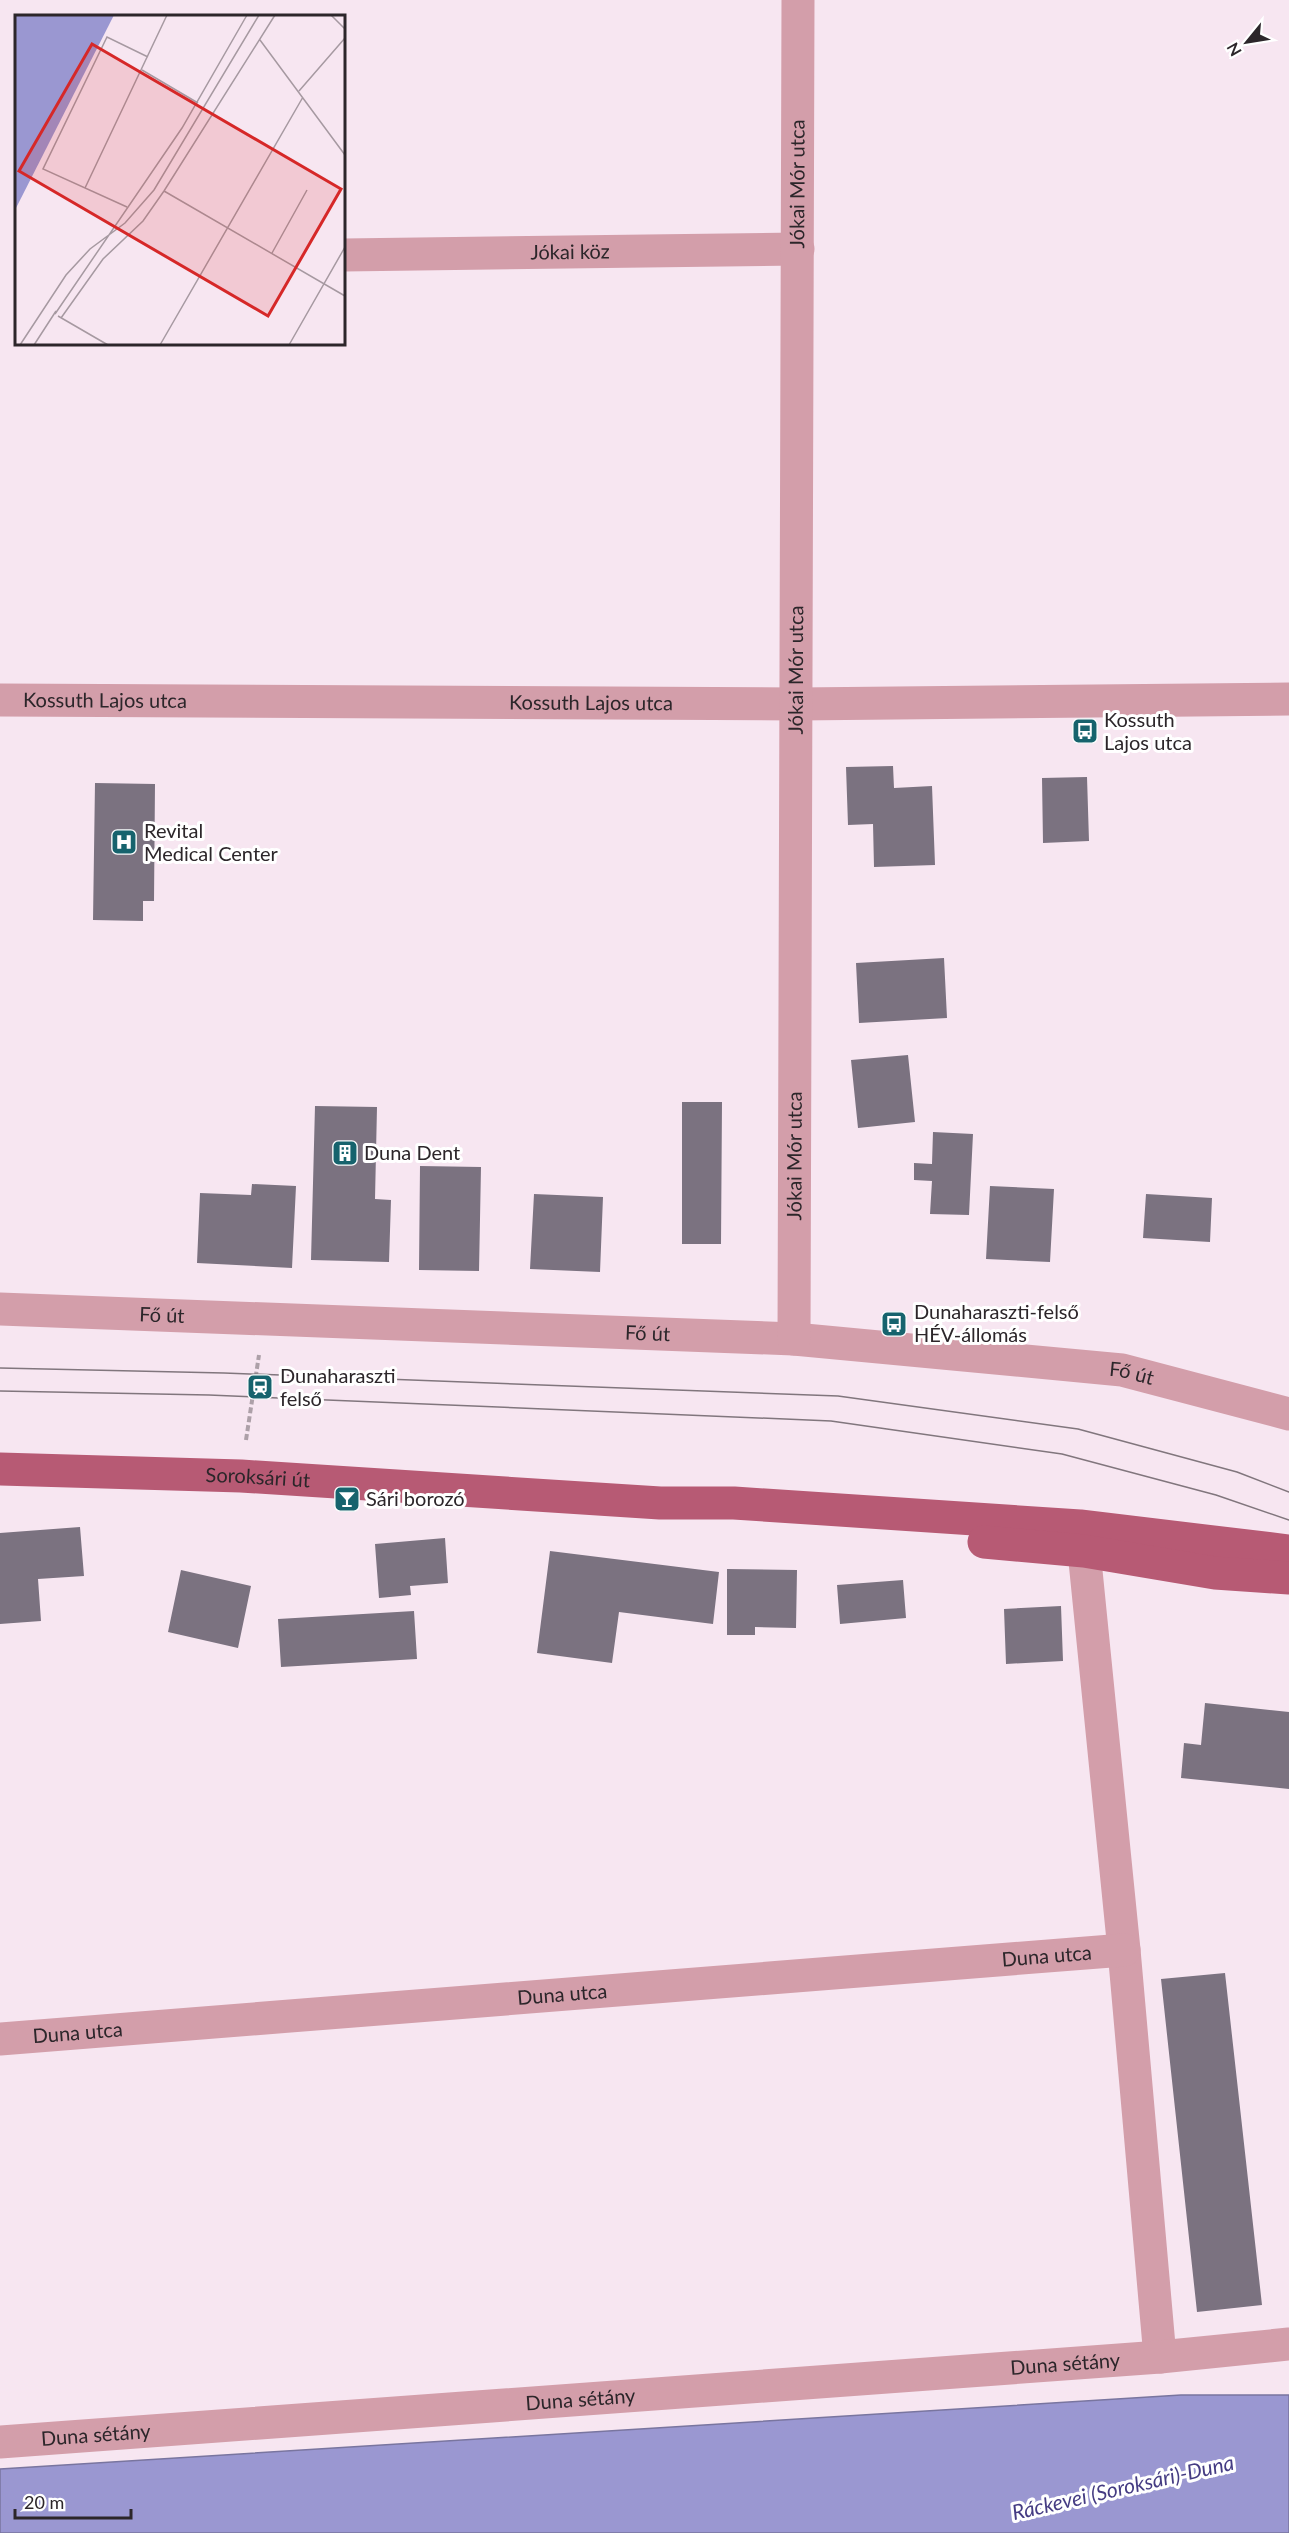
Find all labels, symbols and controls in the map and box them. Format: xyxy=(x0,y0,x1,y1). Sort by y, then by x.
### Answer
north arrow xyxy=(1217,12,1277,72)
inset map xyxy=(15,15,345,345)
text: N xyxy=(1222,40,1245,60)
street label: Jókai Mór utca xyxy=(784,120,809,248)
street label: Jókai köz xyxy=(530,238,610,264)
street label: Jókai Mór utca xyxy=(783,606,807,734)
street label: Kossuth Lajos utca xyxy=(23,687,187,712)
street label: Kossuth Lajos utca xyxy=(509,690,673,714)
place label: Kossuth Lajos utca xyxy=(1104,707,1192,754)
bus stop icon: Kossuth Lajos utca xyxy=(1070,716,1100,746)
place label: Revital Medical Center xyxy=(144,818,279,865)
hospital icon: Revital Medical Center xyxy=(109,827,139,857)
street label: Jókai Mór utca xyxy=(781,1092,806,1220)
building icon: Duna Dent xyxy=(330,1138,360,1168)
place label: Duna Dent xyxy=(364,1140,460,1164)
place label: Dunaharaszti-felső HÉV-állomás xyxy=(914,1299,1079,1346)
street label: Fő út xyxy=(139,1301,185,1327)
bus stop icon: Dunaharaszti-felső HÉV-állomás xyxy=(879,1309,909,1339)
street label: Fő út xyxy=(625,1320,671,1345)
street label: Fő út xyxy=(1108,1356,1157,1389)
place label: Dunaharaszti felső xyxy=(280,1363,395,1410)
station icon: Dunaharaszti felső xyxy=(245,1372,275,1402)
street label: Soroksári út xyxy=(205,1462,311,1491)
bar icon: Sári borozó xyxy=(332,1484,362,1514)
place label: Sári borozó xyxy=(366,1486,465,1510)
street label: Duna utca xyxy=(1001,1940,1093,1971)
street label: Duna utca xyxy=(516,1978,608,2009)
street label: Duna utca xyxy=(32,2016,124,2047)
street label: Duna sétány xyxy=(1009,2347,1121,2379)
street label: Duna sétány xyxy=(525,2382,637,2414)
street label: Duna sétány xyxy=(40,2418,152,2450)
water label: Ráckevei (Soroksári)-Duna xyxy=(1009,2449,1236,2524)
scale bar xyxy=(15,2482,130,2520)
text: 20 m xyxy=(24,2491,64,2513)

